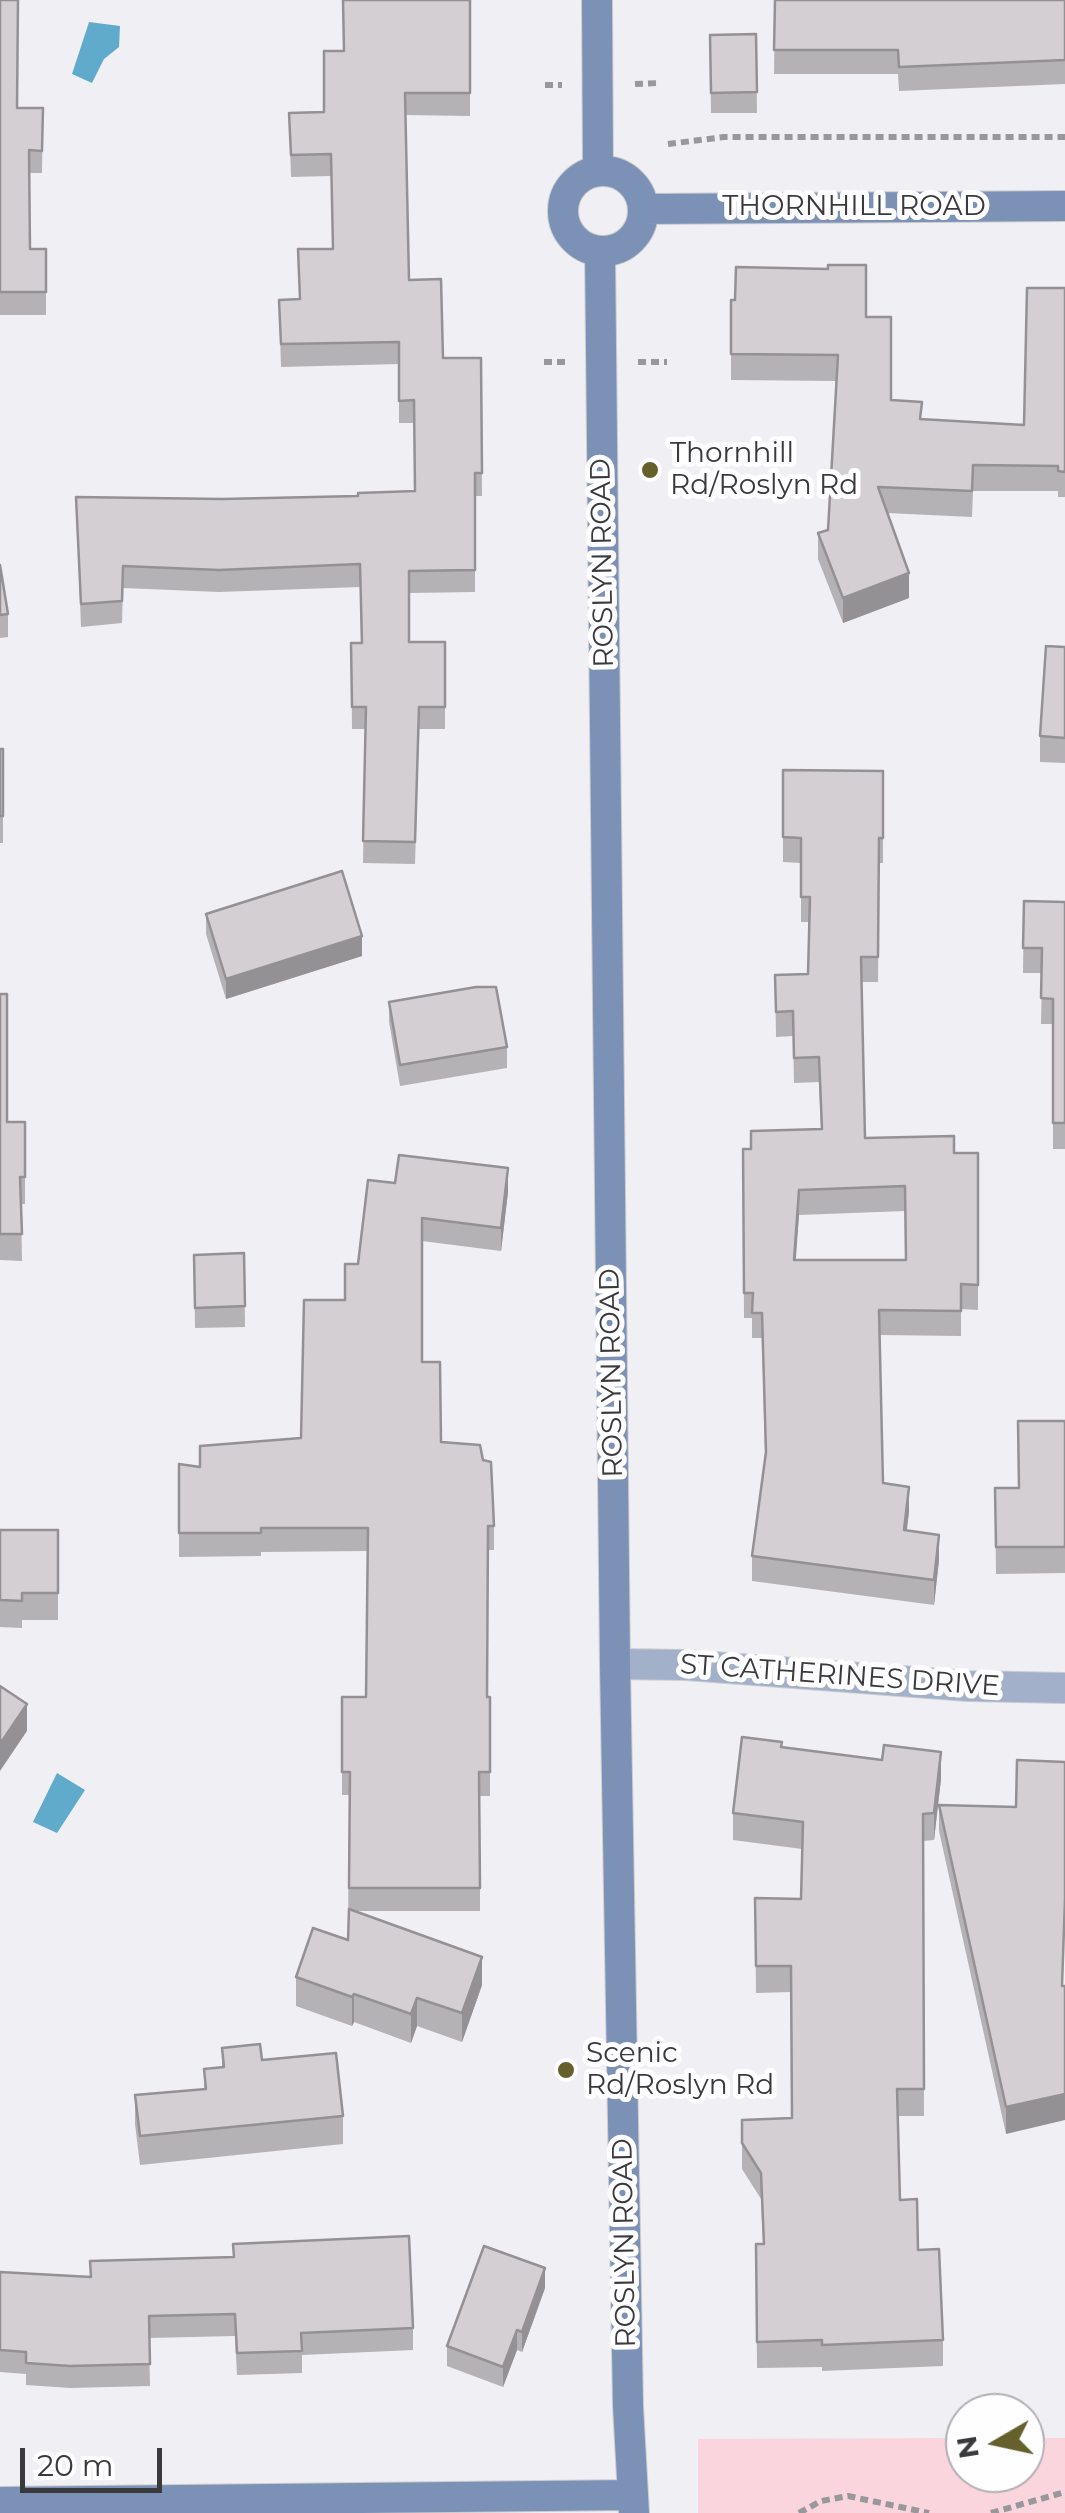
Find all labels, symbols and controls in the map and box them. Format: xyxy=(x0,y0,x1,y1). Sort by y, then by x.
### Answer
street label: THORNHILL ROAD xyxy=(722,190,986,224)
place label: Thornhill Rd/Roslyn Rd xyxy=(670,437,858,503)
street label: ROSLYN ROAD xyxy=(584,458,622,668)
marker: Thornhill Rd/Roslyn Rd xyxy=(639,459,661,481)
street label: ROSLYN ROAD xyxy=(593,1268,631,1478)
street label: ST CATHERINES DRIVE xyxy=(679,1648,1001,1704)
place label: Scenic Rd/Roslyn Rd xyxy=(586,2037,774,2103)
marker: Scenic Rd/Roslyn Rd xyxy=(555,2059,577,2081)
street label: ROSLYN ROAD xyxy=(606,2138,644,2348)
north arrow xyxy=(945,2393,1045,2493)
scale bar xyxy=(25,2428,168,2490)
text: N xyxy=(949,2434,986,2461)
text: 20 m xyxy=(37,2447,114,2484)

